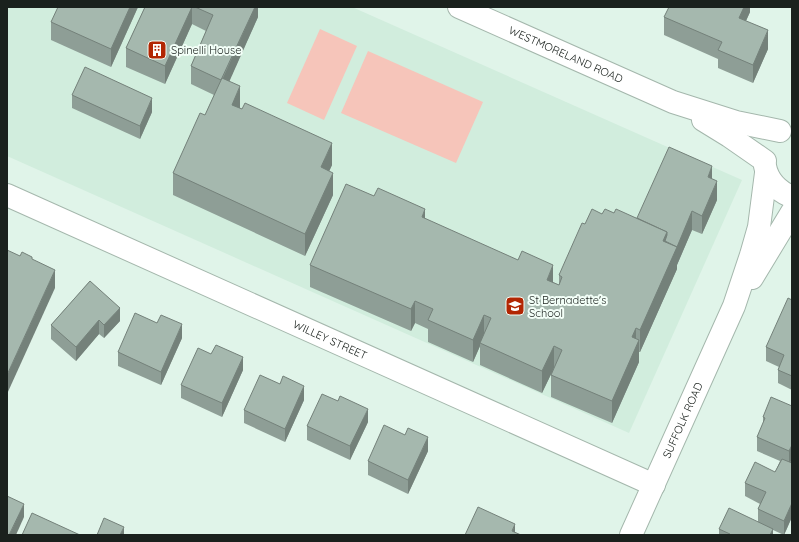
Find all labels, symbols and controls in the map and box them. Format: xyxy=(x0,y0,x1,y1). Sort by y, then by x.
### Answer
street label: WESTMORELAND ROAD xyxy=(507,23,625,86)
building icon: Spinelli House xyxy=(146,39,168,61)
place label: Spinelli House xyxy=(171,43,241,57)
place label: St Bernadette's School xyxy=(529,293,606,320)
school or university icon: St Bernadette's School xyxy=(504,295,526,317)
street label: WILLEY STREET xyxy=(291,317,370,363)
street label: SUFFOLK ROAD xyxy=(660,380,706,460)

